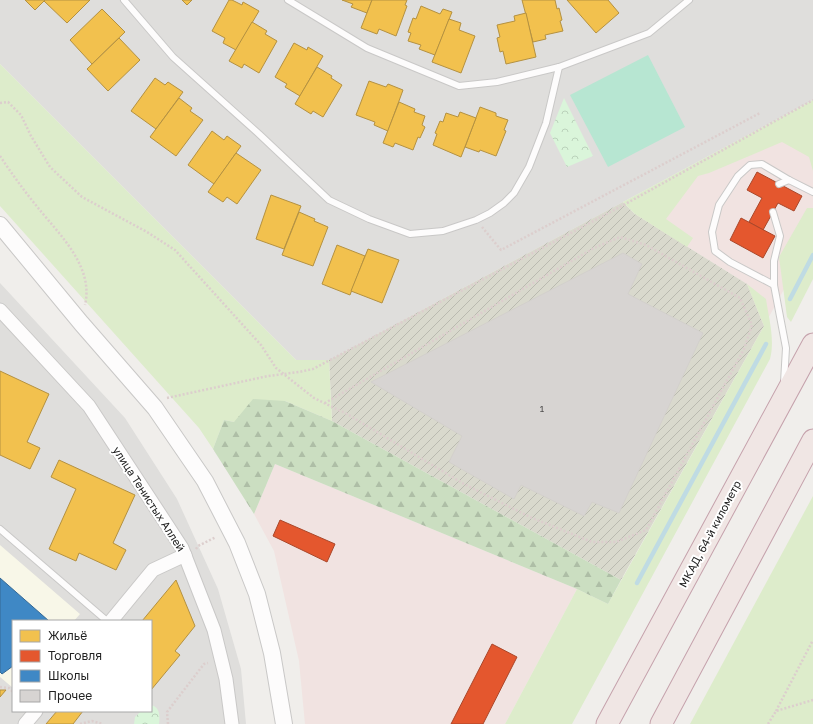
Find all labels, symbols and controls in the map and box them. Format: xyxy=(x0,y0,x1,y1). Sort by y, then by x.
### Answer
house number: 1 xyxy=(540,403,545,414)
street label: улица Тенистых Аллей xyxy=(111,444,188,554)
street label: МКАД, 64-й километр xyxy=(676,478,743,589)
legend xyxy=(12,620,152,712)
text: Жильё xyxy=(48,628,87,643)
text: Торговля xyxy=(48,648,102,663)
text: Школы xyxy=(48,668,89,683)
text: Прочее xyxy=(48,688,92,703)

